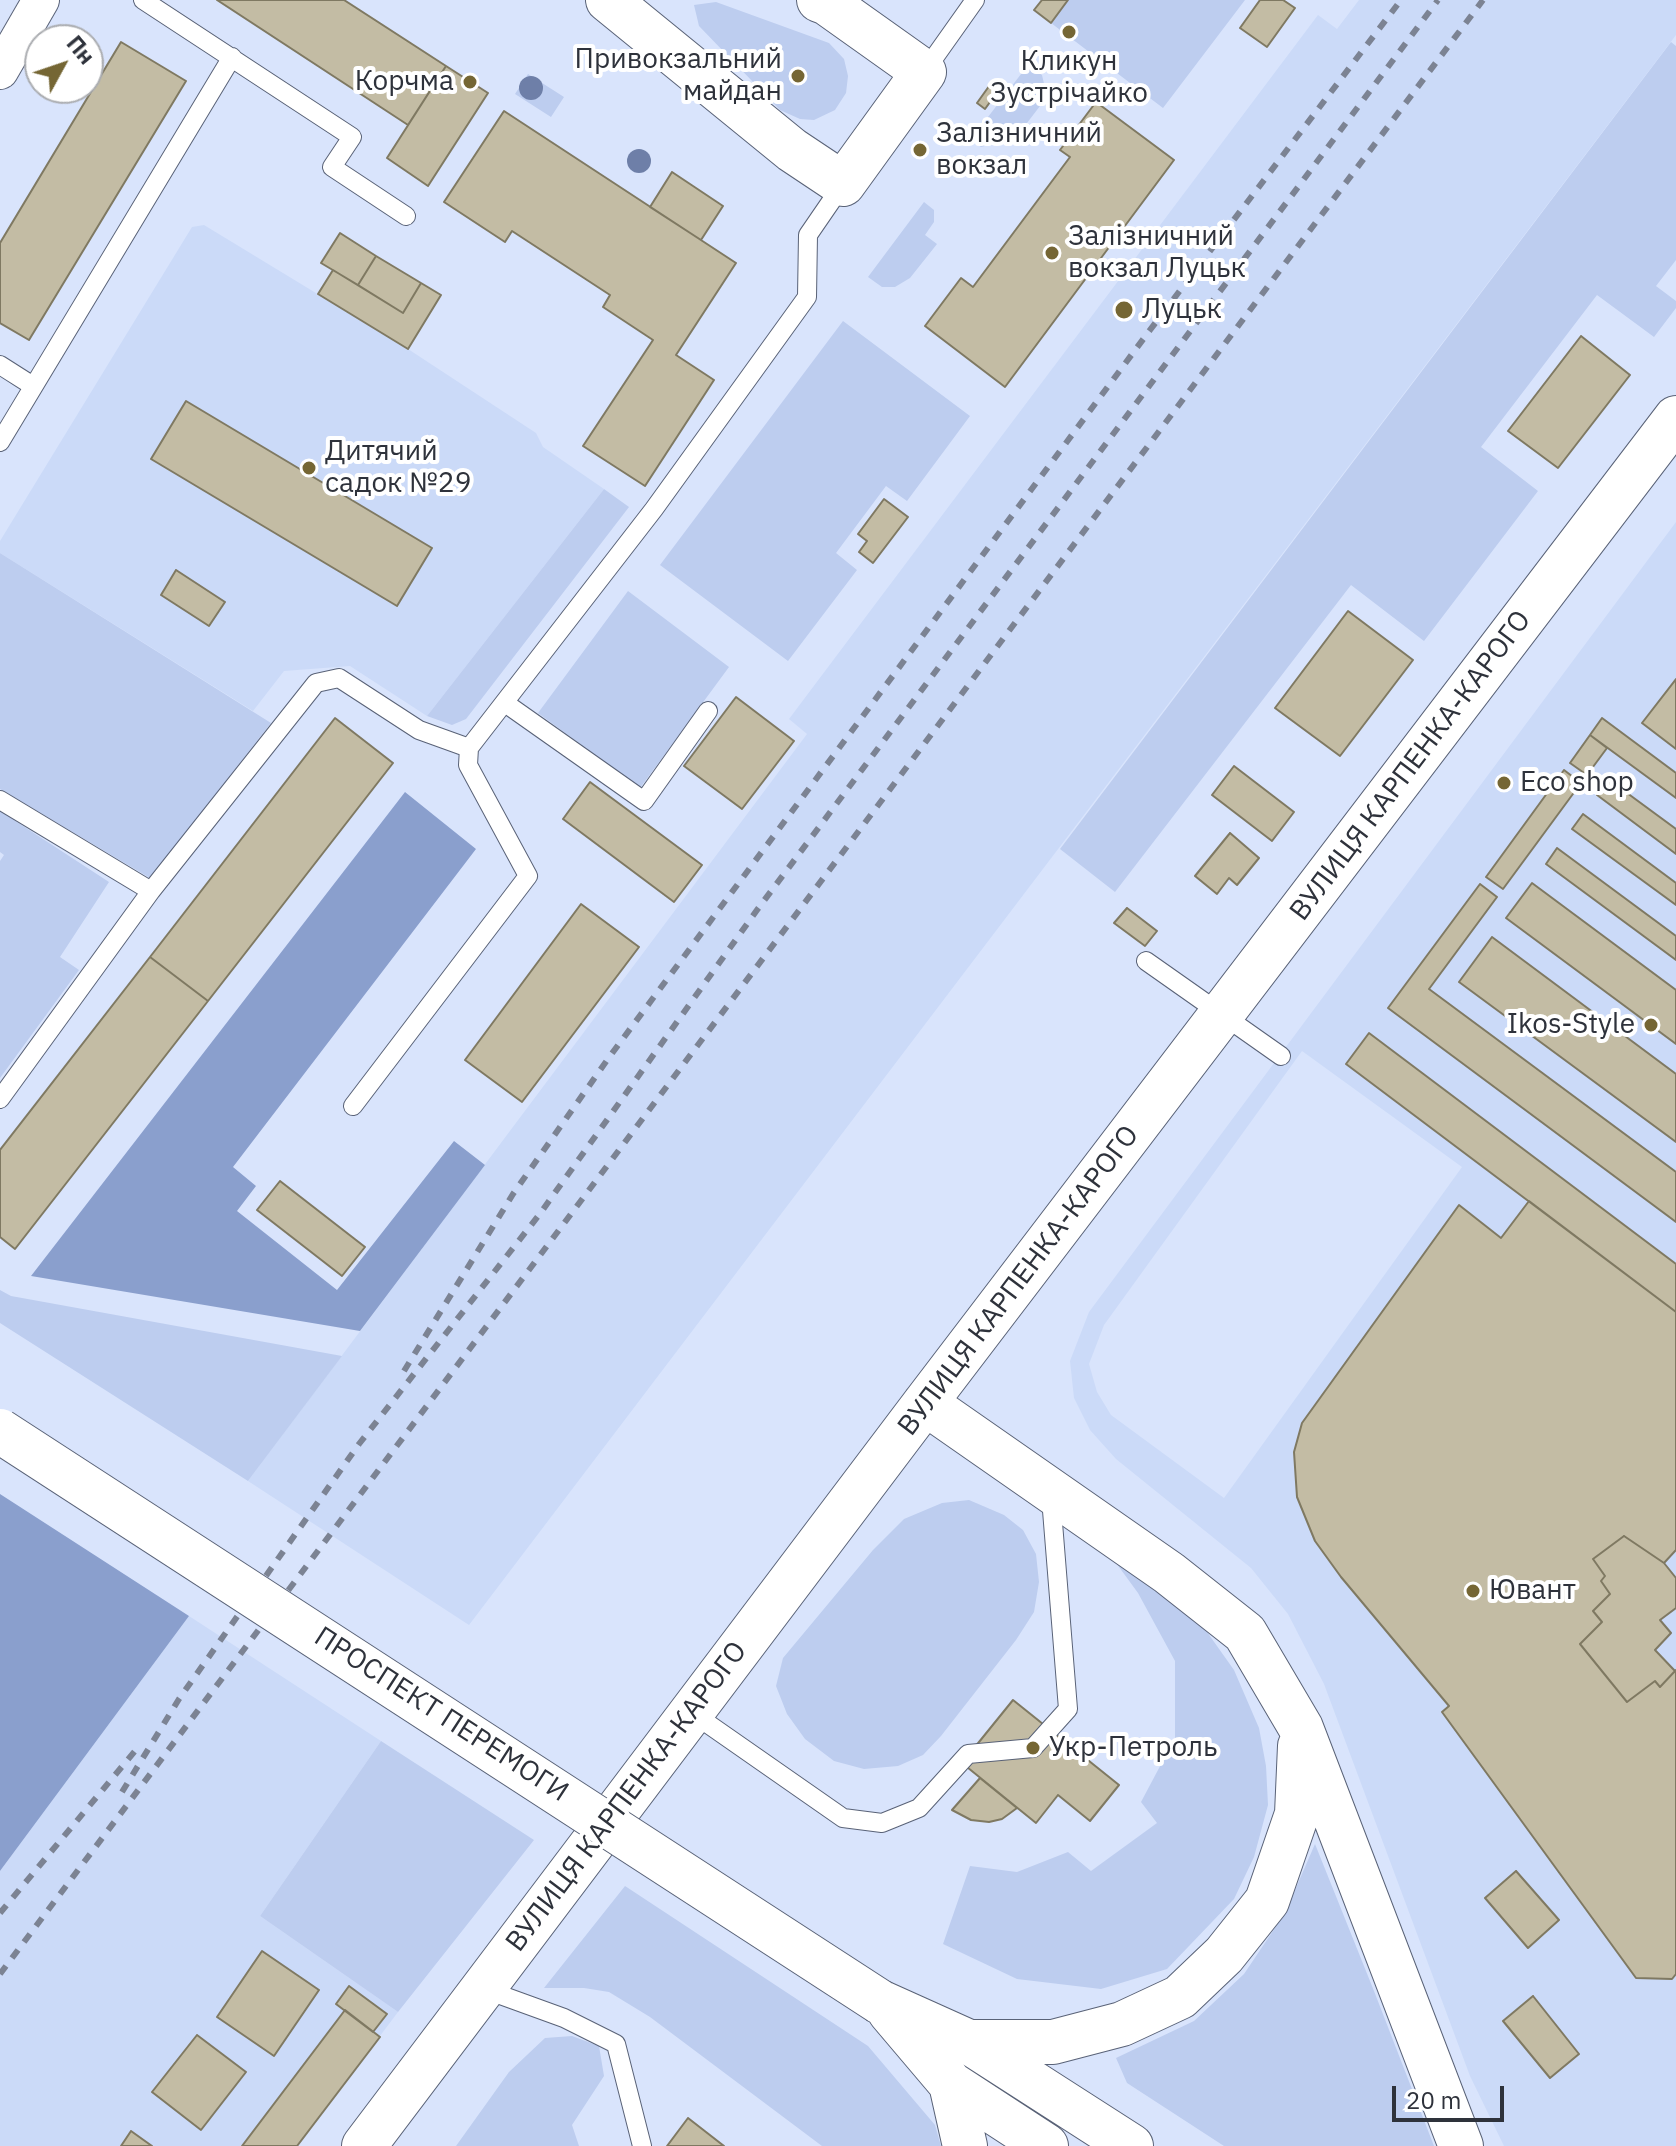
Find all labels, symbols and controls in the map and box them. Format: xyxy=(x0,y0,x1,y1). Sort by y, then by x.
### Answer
marker: Кликун Зустрічайко xyxy=(1060,23,1078,41)
north arrow xyxy=(24,24,104,104)
text: Пн xyxy=(61,29,102,70)
place label: Привокзальний майдан xyxy=(575,43,782,109)
place label: Кликун Зустрічайко xyxy=(990,45,1148,111)
place label: Корчма xyxy=(355,65,454,99)
marker: Привокзальний майдан xyxy=(789,67,807,85)
marker: Корчма xyxy=(461,73,479,91)
place label: Залізничний вокзал xyxy=(936,117,1102,183)
marker: Залізничний вокзал xyxy=(911,141,929,159)
place label: Залізничний вокзал Луцьк xyxy=(1068,220,1246,286)
marker: Залізничний вокзал Луцьк xyxy=(1043,244,1061,262)
place label: Луцьк xyxy=(1142,293,1222,327)
marker: Луцьк xyxy=(1113,299,1135,321)
place label: Дитячий садок №29 xyxy=(325,435,471,501)
marker: Дитячий садок №29 xyxy=(300,459,318,477)
street label: ВУЛИЦЯ КАРПЕНКА-КАРОГО xyxy=(1283,604,1539,928)
place label: Eco shop xyxy=(1520,766,1634,800)
marker: Eco shop xyxy=(1495,774,1513,792)
place label: Ikos-Style xyxy=(1507,1008,1635,1042)
marker: Ikos-Style xyxy=(1642,1016,1660,1034)
street label: ВУЛИЦЯ КАРПЕНКА-КАРОГО xyxy=(891,1119,1147,1443)
place label: Ювант xyxy=(1489,1574,1576,1608)
marker: Ювант xyxy=(1464,1582,1482,1600)
street label: ПРОСПЕКТ ПЕРЕМОГИ xyxy=(308,1620,574,1810)
street label: ВУЛИЦЯ КАРПЕНКА-КАРОГО xyxy=(499,1635,755,1959)
place label: Укр-Петроль xyxy=(1049,1731,1218,1765)
marker: Укр-Петроль xyxy=(1024,1739,1042,1757)
scale bar xyxy=(1396,2070,1508,2120)
text: 20 m xyxy=(1406,2084,1461,2116)

